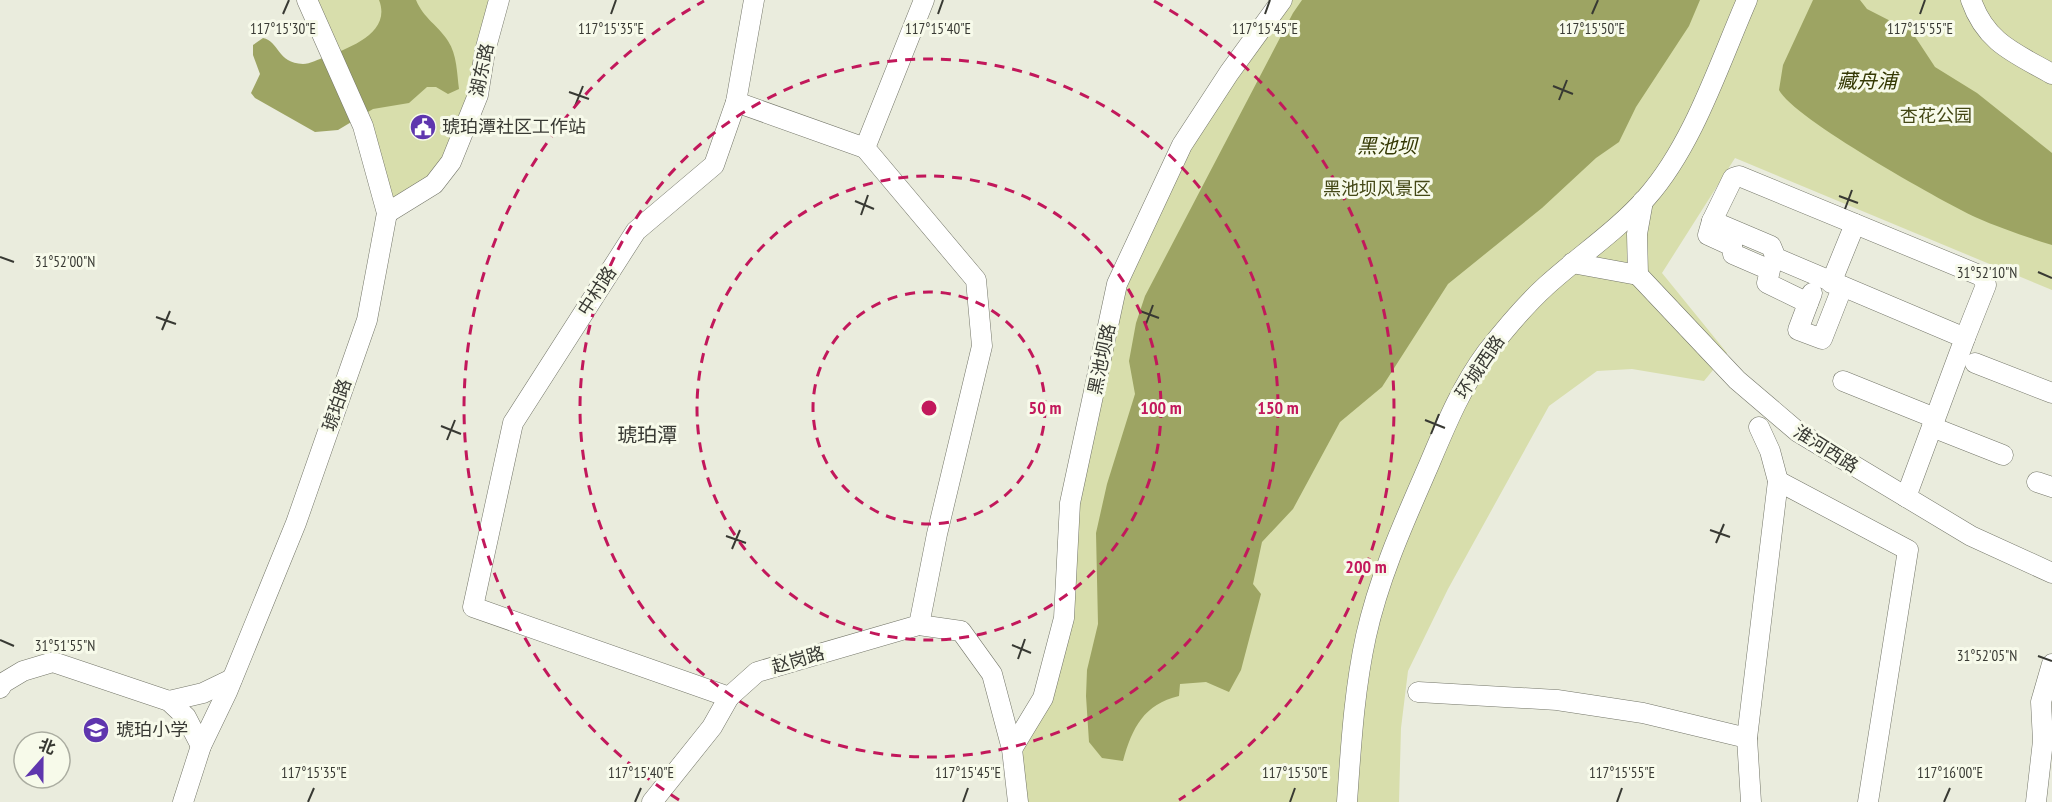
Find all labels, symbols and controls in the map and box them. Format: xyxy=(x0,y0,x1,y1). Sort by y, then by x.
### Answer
text: 117°15'30"E xyxy=(250,19,316,38)
text: 117°15'35"E xyxy=(578,19,644,38)
text: 117°15'40"E xyxy=(905,19,971,38)
text: 117°15'45"E xyxy=(1232,19,1298,38)
text: 117°15'50"E xyxy=(1559,19,1625,38)
text: 117°15'55"E xyxy=(1887,19,1953,38)
street label: 湖东路 xyxy=(465,41,498,99)
water label: 藏舟浦 xyxy=(1837,68,1900,94)
park label: 杏花公园 xyxy=(1900,104,1972,127)
public building icon: 琥珀潭社区工作站 xyxy=(408,112,438,142)
place label: 琥珀潭社区工作站 xyxy=(442,115,586,138)
water label: 黑池坝 xyxy=(1357,133,1419,159)
park label: 黑池坝风景区 xyxy=(1323,177,1431,200)
text: 31°52'00"N xyxy=(35,252,95,271)
street label: 中村路 xyxy=(572,262,621,320)
text: 31°52'10"N xyxy=(1957,263,2017,282)
street label: 黑池坝路 xyxy=(1083,321,1120,397)
street label: 环城西路 xyxy=(1450,330,1509,403)
street label: 琥珀路 xyxy=(317,376,356,434)
text: 50 m xyxy=(1029,396,1061,419)
text: 100 m xyxy=(1140,396,1182,419)
text: 150 m xyxy=(1257,396,1299,419)
centre of rings xyxy=(919,398,939,418)
street label: 淮河西路 xyxy=(1790,420,1863,477)
district label: 琥珀潭 xyxy=(617,422,677,448)
text: 200 m xyxy=(1345,555,1387,578)
text: 31°51'55"N xyxy=(35,636,95,655)
street label: 赵岗路 xyxy=(769,641,827,678)
text: 31°52'05"N xyxy=(1957,646,2017,665)
school or university icon: 琥珀小学 xyxy=(81,715,111,745)
place label: 琥珀小学 xyxy=(116,718,188,741)
north arrow xyxy=(12,730,72,790)
text: 北 xyxy=(36,734,58,758)
text: 117°15'35"E xyxy=(281,763,347,782)
text: 117°15'40"E xyxy=(608,763,674,782)
text: 117°15'45"E xyxy=(935,763,1001,782)
text: 117°15'50"E xyxy=(1262,763,1328,782)
text: 117°15'55"E xyxy=(1589,763,1655,782)
text: 117°16'00"E xyxy=(1917,763,1983,782)

